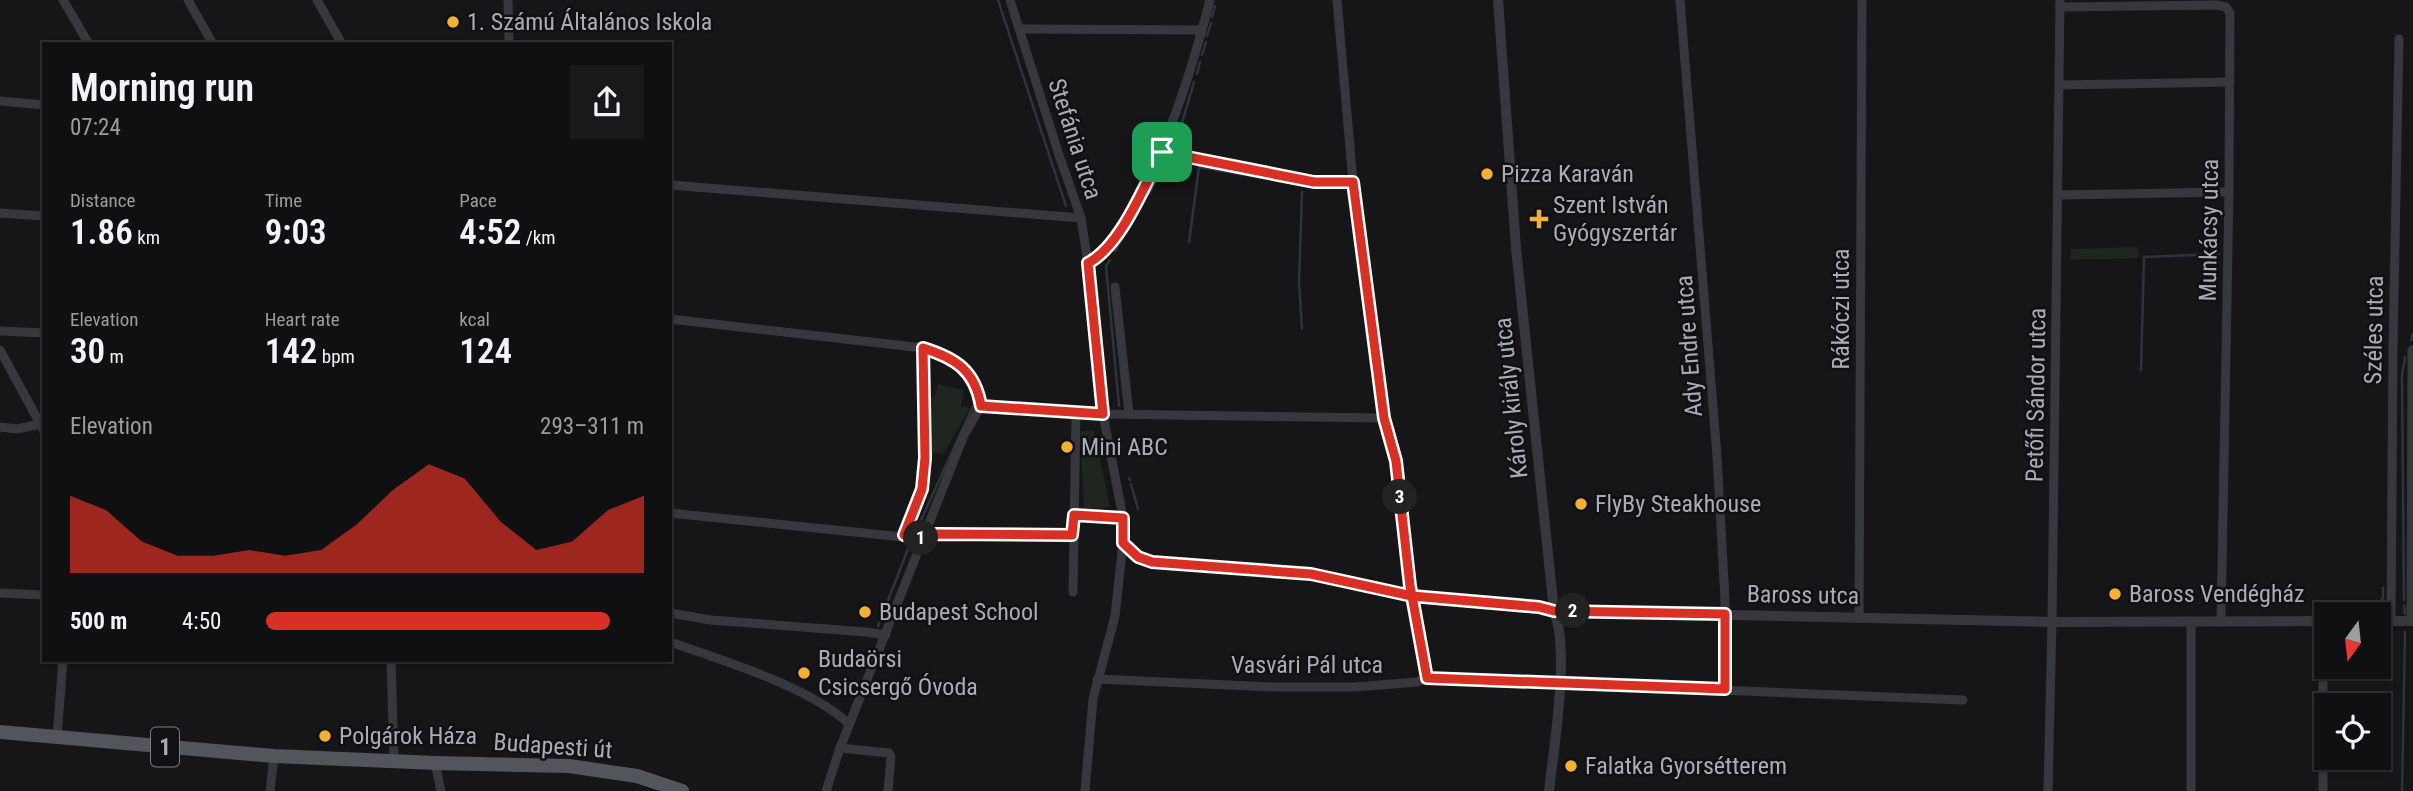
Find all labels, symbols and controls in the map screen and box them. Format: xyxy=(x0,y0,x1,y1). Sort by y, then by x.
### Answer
place label: 1. Számú Általános Iskola xyxy=(467,8,712,36)
marker: 1. Számú Általános Iskola xyxy=(445,14,461,30)
button: share xyxy=(570,65,644,139)
text: Morning run xyxy=(70,66,254,110)
street label: Stefánia utca xyxy=(1042,75,1108,203)
text: 07:24 xyxy=(70,114,121,141)
pin xyxy=(1132,122,1192,182)
icon: arrive xyxy=(1143,133,1181,171)
street label: Munkácsy utca xyxy=(2194,159,2224,301)
place label: Pizza Karaván xyxy=(1501,160,1634,188)
marker: Pizza Karaván xyxy=(1479,166,1495,182)
text: Distance xyxy=(70,189,135,212)
text: Time xyxy=(265,189,302,212)
text: Pace xyxy=(459,189,497,212)
place label: Szent István Gyógyszertár xyxy=(1553,191,1677,247)
marker: Szent István Gyógyszertár xyxy=(1531,211,1547,227)
text: 1.86 xyxy=(70,212,133,253)
text: 9:03 xyxy=(265,212,327,253)
text: 4:52 xyxy=(459,212,521,253)
text: km xyxy=(133,226,160,249)
text: /km xyxy=(521,226,556,249)
street label: Rákóczi utca xyxy=(1827,248,1855,370)
street label: Ady Endre utca xyxy=(1670,274,1708,418)
street label: Széles utca xyxy=(2359,275,2389,385)
text: Elevation xyxy=(70,308,138,331)
text: Heart rate xyxy=(265,308,340,331)
text: kcal xyxy=(459,308,490,331)
street label: Petőfi Sándor utca xyxy=(2020,308,2052,482)
street label: Károly király utca xyxy=(1489,316,1533,480)
text: 30 xyxy=(70,331,105,372)
text: 142 xyxy=(265,331,317,372)
text: 124 xyxy=(459,331,512,372)
text: m xyxy=(105,345,124,368)
text: bpm xyxy=(317,345,355,368)
text: Elevation xyxy=(70,413,153,440)
text: 293–311 m xyxy=(540,413,644,440)
place label: Mini ABC xyxy=(1081,433,1168,461)
marker: Mini ABC xyxy=(1059,439,1075,455)
pin: 3 xyxy=(1382,480,1418,514)
text: 3 xyxy=(1395,485,1404,508)
place label: FlyBy Steakhouse xyxy=(1595,490,1761,518)
marker: FlyBy Steakhouse xyxy=(1573,496,1589,512)
pin: 1 xyxy=(904,520,939,556)
text: 1 xyxy=(916,526,925,549)
street label: Baross utca xyxy=(1747,580,1859,610)
place label: Baross Vendégház xyxy=(2129,580,2305,608)
marker: Baross Vendégház xyxy=(2107,586,2123,602)
pin: 2 xyxy=(1556,594,1590,628)
place label: Budapest School xyxy=(879,598,1038,626)
text: 2 xyxy=(1568,599,1577,622)
north arrow xyxy=(2314,602,2390,679)
map controls xyxy=(2314,602,2391,770)
marker: Budapest School xyxy=(857,604,873,620)
text: 500 m xyxy=(70,608,127,635)
text: 4:50 xyxy=(182,608,221,635)
place label: Budaörsi Csicsergő Óvoda xyxy=(818,645,978,701)
street label: Vasvári Pál utca xyxy=(1231,651,1383,679)
marker: Budaörsi Csicsergő Óvoda xyxy=(796,665,812,681)
button: locate xyxy=(2314,693,2391,770)
place label: Polgárok Háza xyxy=(339,722,477,750)
road number: 1 xyxy=(151,727,179,766)
marker: Polgárok Háza xyxy=(317,728,333,744)
street label: Budapesti út xyxy=(493,728,613,764)
place label: Falatka Gyorsétterem xyxy=(1585,752,1787,780)
marker: Falatka Gyorsétterem xyxy=(1563,758,1579,774)

